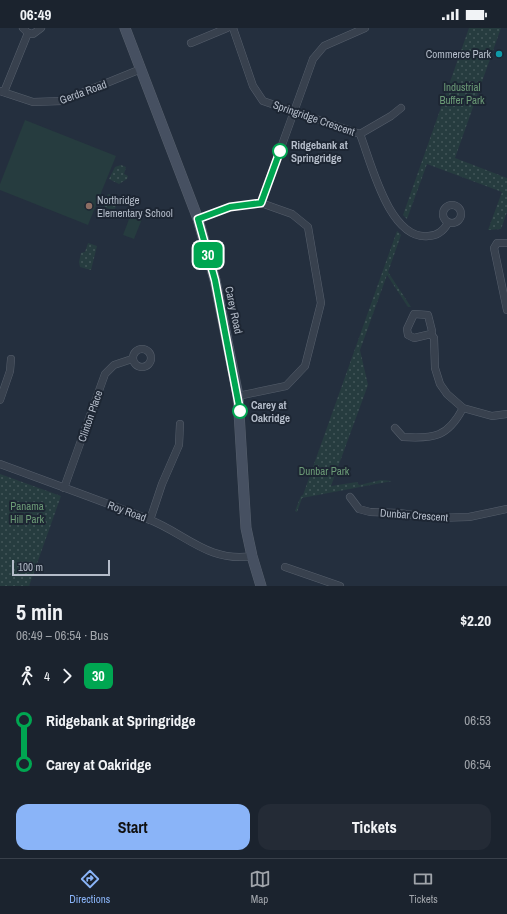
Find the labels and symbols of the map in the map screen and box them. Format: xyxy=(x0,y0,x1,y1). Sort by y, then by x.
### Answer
place label: Commerce Park xyxy=(426,47,491,61)
marker: Commerce Park xyxy=(494,49,504,59)
street label: Gerda Road xyxy=(58,77,108,107)
park label: Industrial Buffer Park xyxy=(440,80,485,107)
street label: Springridge Crescent xyxy=(271,97,357,139)
place label: Ridgebank at Springridge xyxy=(291,138,348,165)
marker: Ridgebank at Springridge xyxy=(272,143,288,159)
place label: Northridge Elementary School xyxy=(97,193,173,220)
marker: Northridge Elementary School xyxy=(84,201,94,211)
line badge: 30 xyxy=(190,242,226,268)
street label: Carey Road xyxy=(222,285,246,335)
street label: Clinton Place xyxy=(75,388,105,444)
place label: Carey at Oakridge xyxy=(251,398,290,425)
marker: Carey at Oakridge xyxy=(232,403,248,419)
park label: Dunbar Park xyxy=(299,464,350,478)
street label: Roy Road xyxy=(106,498,148,524)
park label: Panama Hill Park xyxy=(10,499,45,526)
street label: Dunbar Crescent xyxy=(380,506,449,524)
scale bar xyxy=(12,558,110,577)

